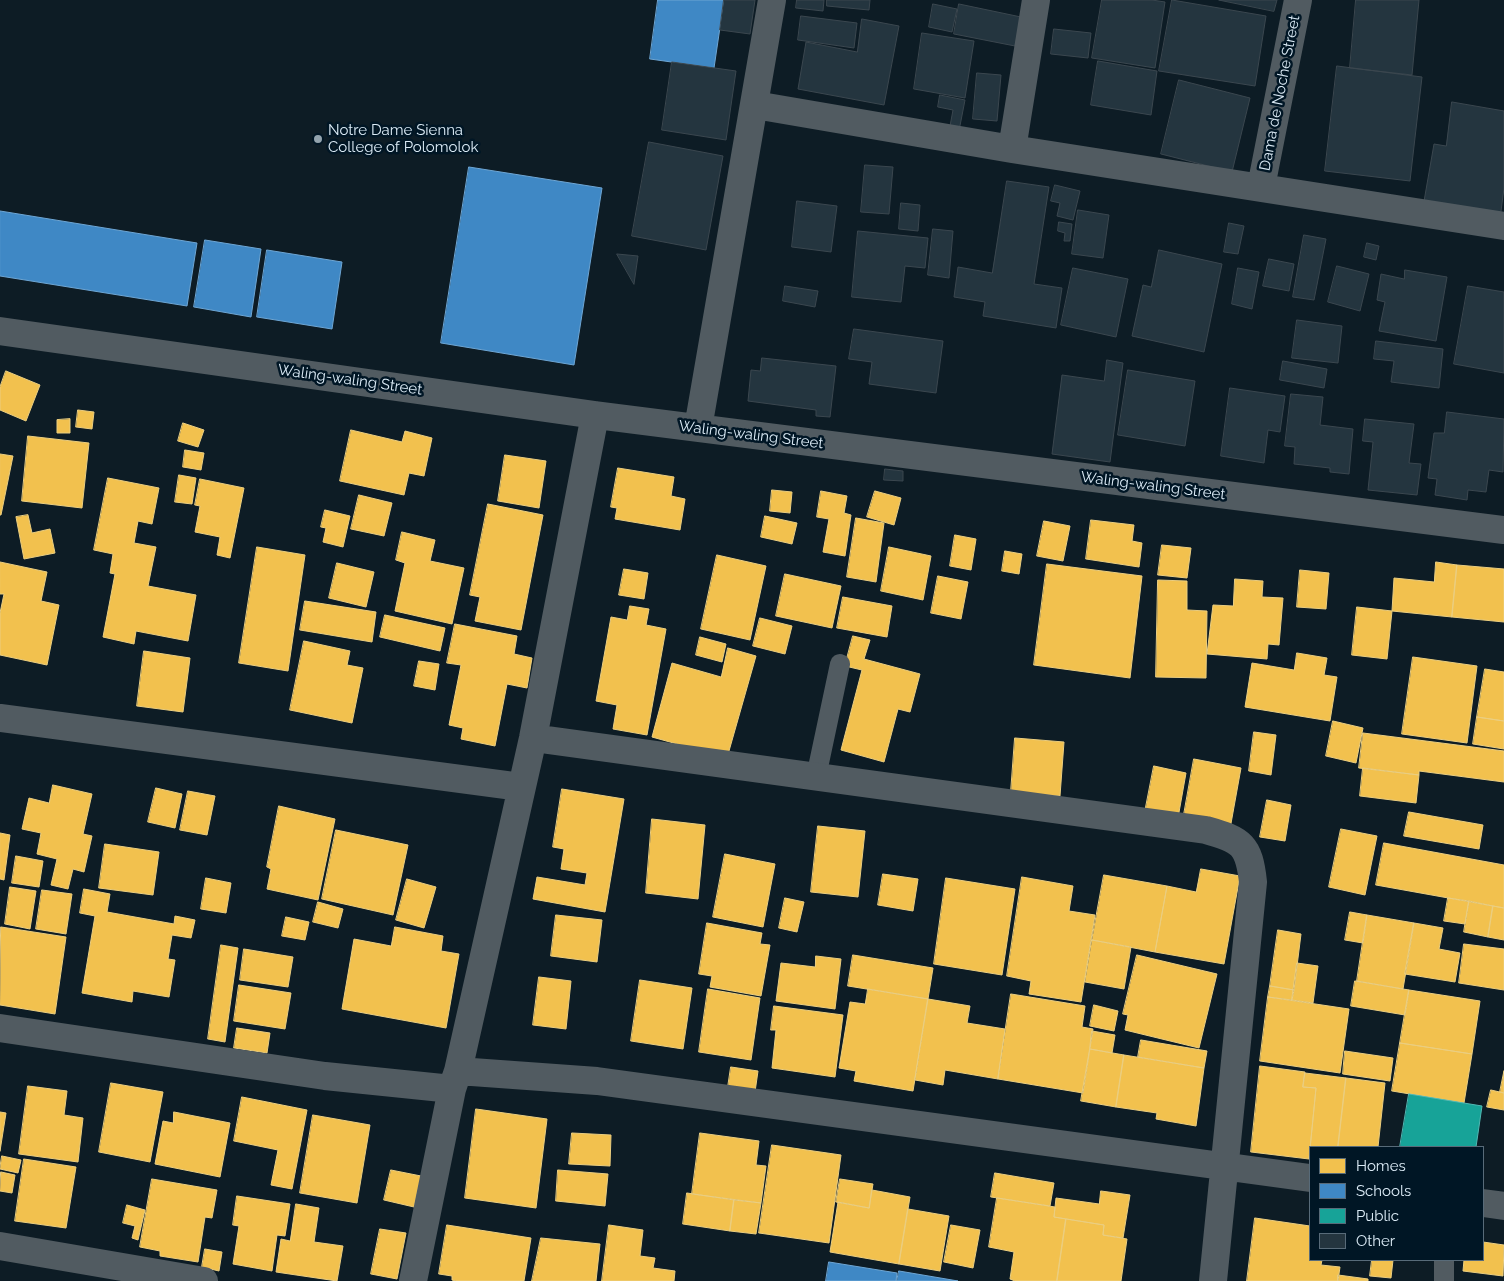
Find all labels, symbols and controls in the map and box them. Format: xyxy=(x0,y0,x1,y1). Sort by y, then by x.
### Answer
street label: Dama de Noche Street xyxy=(1256,14,1304,172)
place label: Notre Dame Sienna College of Polomolok xyxy=(328,121,478,156)
marker: Notre Dame Sienna College of Polomolok xyxy=(312,133,324,145)
street label: Waling-waling Street xyxy=(277,361,423,399)
street label: Waling-waling Street xyxy=(678,417,824,453)
street label: Waling-waling Street xyxy=(1080,468,1226,504)
legend xyxy=(1309,1146,1484,1261)
text: Homes xyxy=(1356,1157,1406,1175)
text: Schools xyxy=(1356,1182,1411,1200)
text: Public xyxy=(1356,1207,1399,1225)
text: Other xyxy=(1356,1232,1395,1250)

